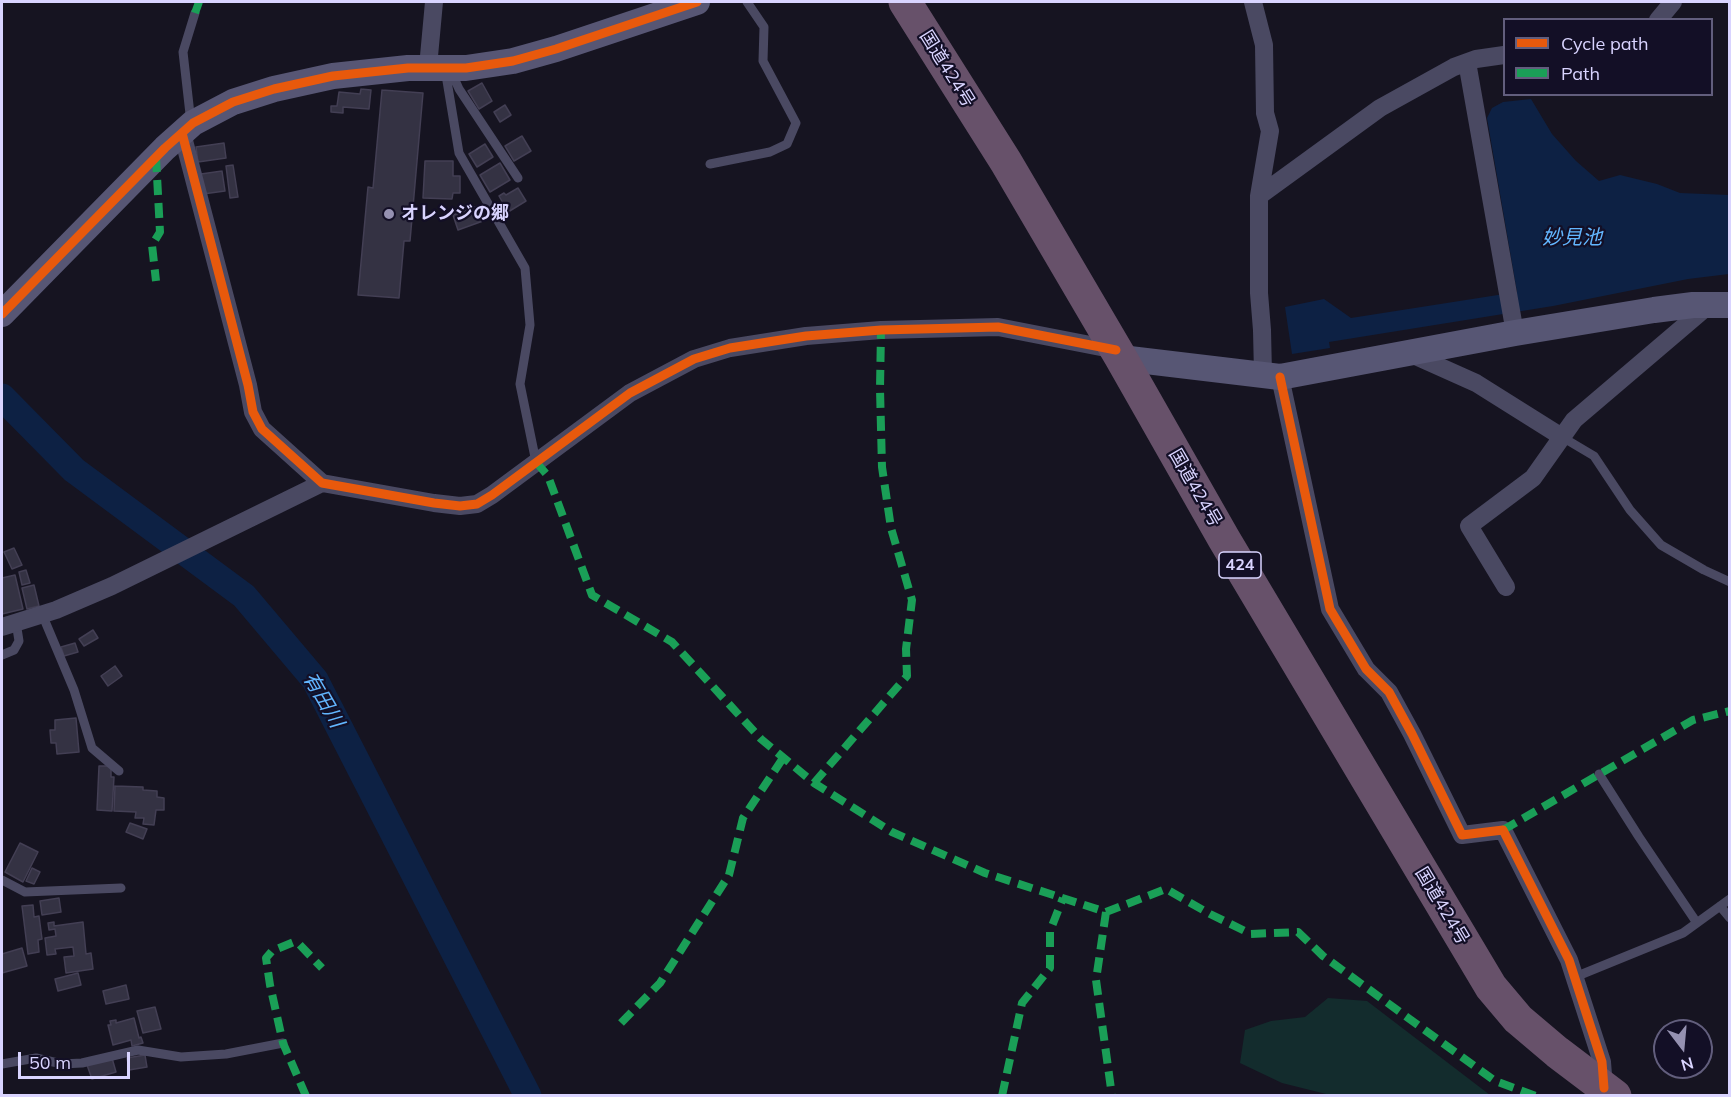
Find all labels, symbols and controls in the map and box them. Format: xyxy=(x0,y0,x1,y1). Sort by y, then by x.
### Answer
legend xyxy=(1503,18,1713,96)
street label: 国道424号 xyxy=(915,27,979,111)
text: Cycle path xyxy=(1561,32,1648,55)
text: Path xyxy=(1561,62,1600,85)
place label: オレンジの郷 xyxy=(401,203,509,225)
marker: オレンジの郷 xyxy=(382,207,396,221)
water label: 妙見池 xyxy=(1542,226,1602,250)
street label: 国道424号 xyxy=(1164,445,1226,531)
road number: 424 xyxy=(1219,552,1261,578)
water label: 有田川 xyxy=(298,668,348,732)
street label: 国道424号 xyxy=(1410,863,1474,949)
north arrow xyxy=(1653,1019,1713,1079)
scale bar xyxy=(21,1040,134,1078)
text: 50 m xyxy=(29,1051,71,1074)
text: N xyxy=(1679,1053,1696,1076)

